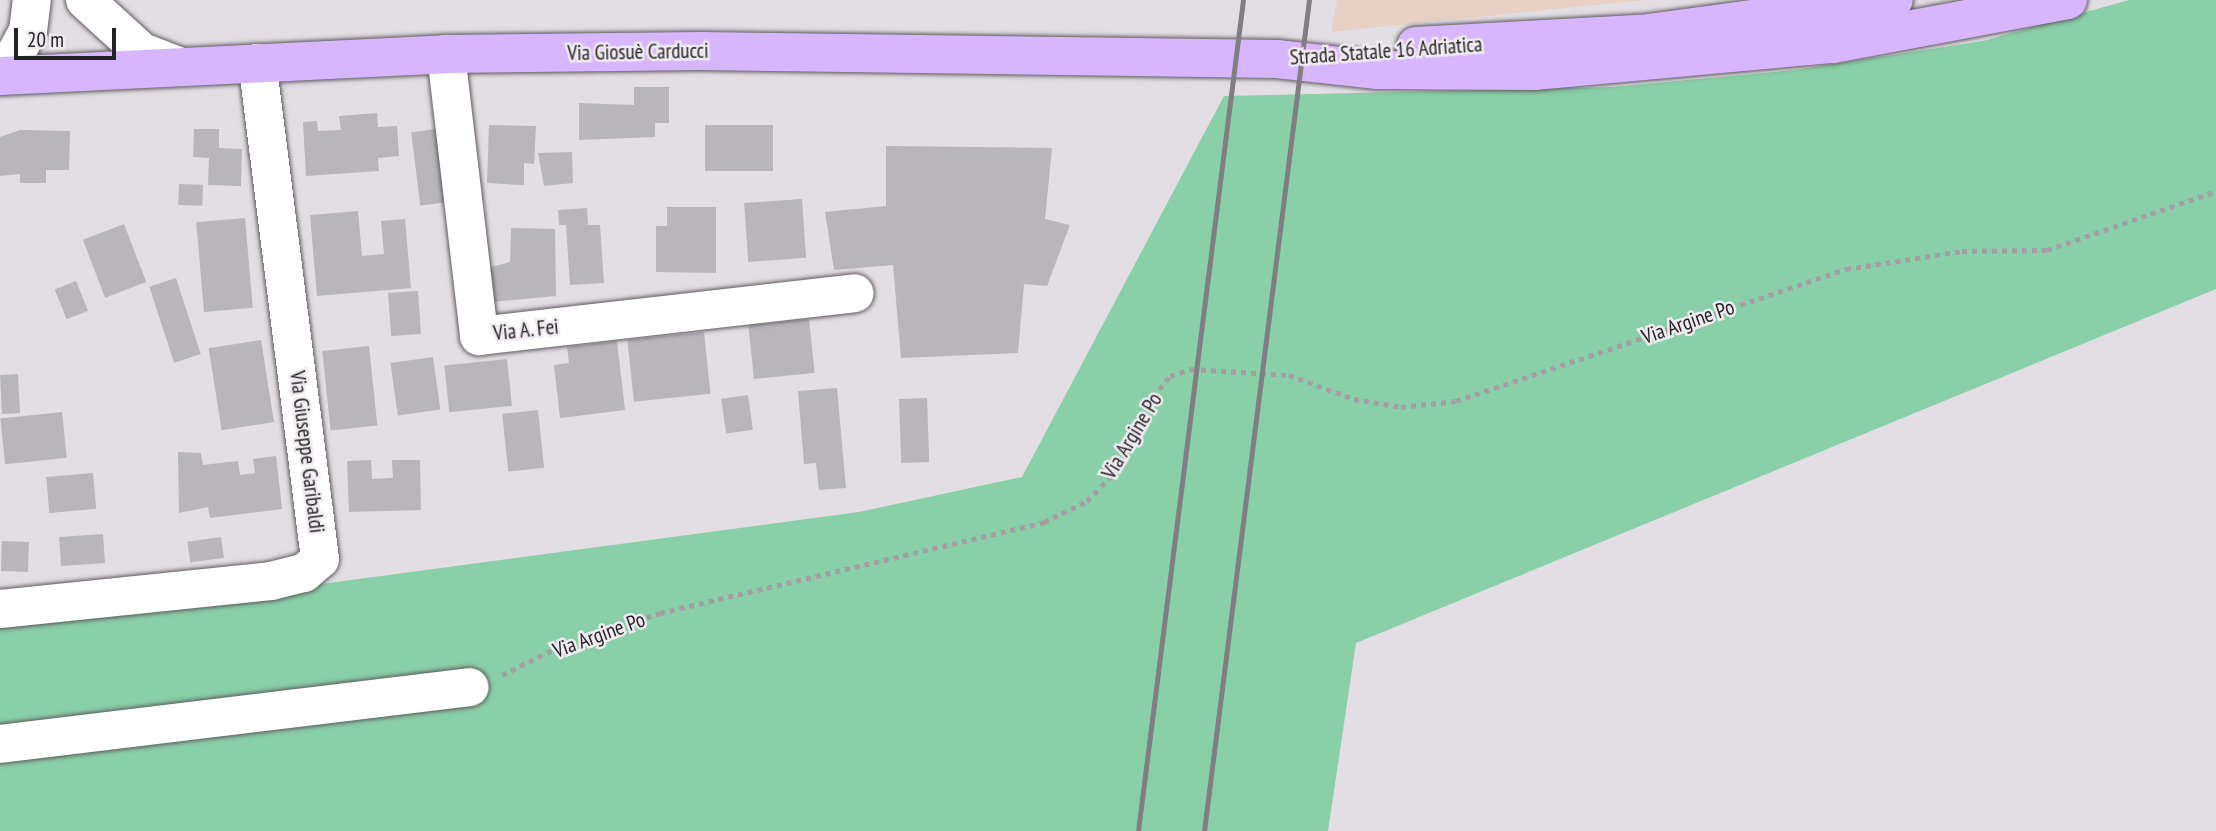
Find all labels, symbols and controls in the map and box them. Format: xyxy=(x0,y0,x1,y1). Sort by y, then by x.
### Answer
scale bar xyxy=(18,14,119,58)
text: 20 m xyxy=(27,26,64,53)
street label: Strada Statale 16 Adriatica xyxy=(1289,32,1483,70)
street label: Via Giosuè Carducci xyxy=(567,38,709,66)
street label: Via Argine Po xyxy=(1638,294,1738,350)
street label: Via A. Fei xyxy=(491,314,561,346)
street label: Via Giuseppe Garibaldi xyxy=(285,369,329,535)
street label: Via Argine Po xyxy=(1096,388,1168,484)
street label: Via Argine Po xyxy=(549,607,649,663)

